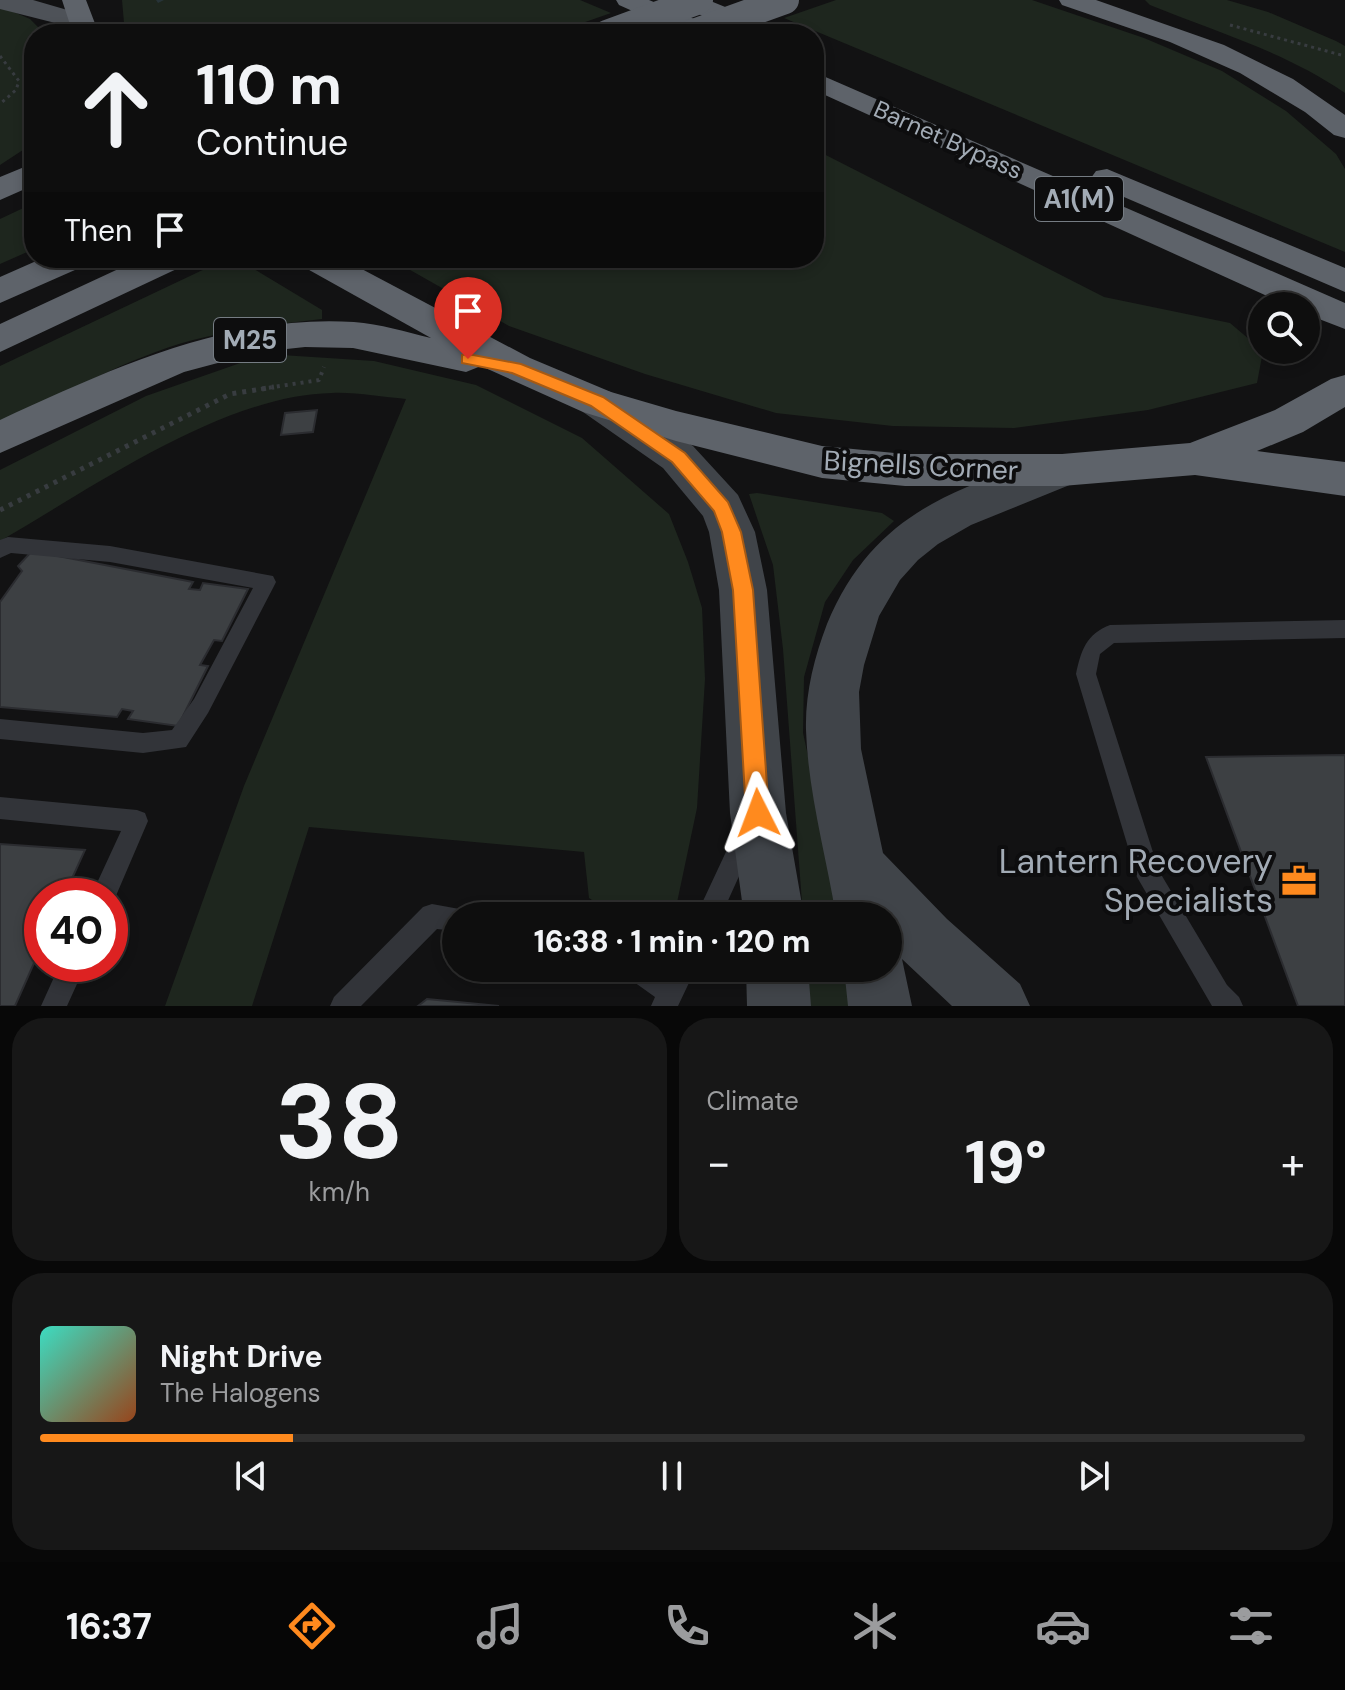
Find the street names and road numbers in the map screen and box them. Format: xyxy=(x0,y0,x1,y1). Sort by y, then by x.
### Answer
street label: Barnet Bypass xyxy=(869,93,1027,186)
road number: A1(M) xyxy=(1035,177,1123,221)
road number: M25 xyxy=(214,318,286,362)
street label: Bignells Corner xyxy=(823,442,1019,489)

